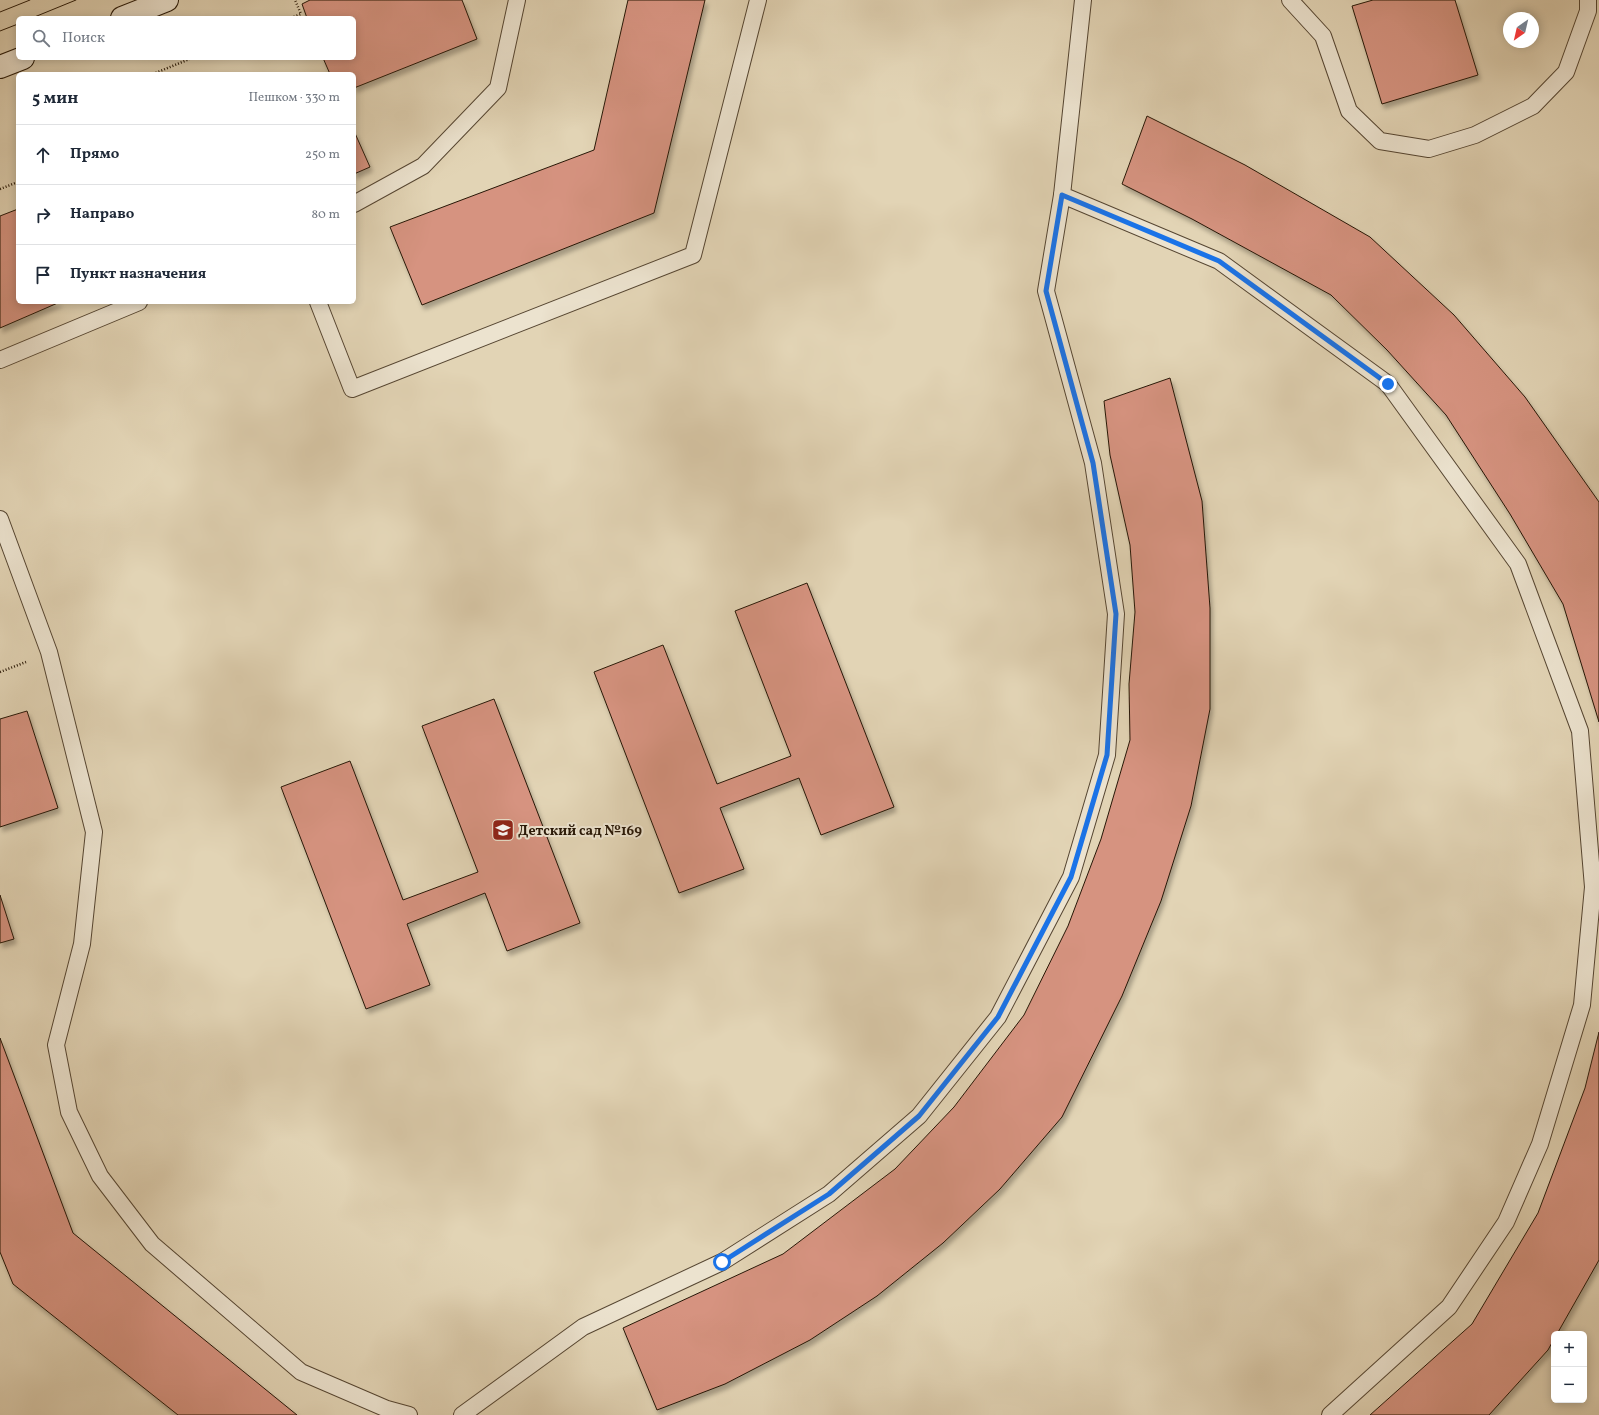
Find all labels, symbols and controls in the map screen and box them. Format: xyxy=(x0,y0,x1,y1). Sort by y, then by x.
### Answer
north arrow xyxy=(1503,12,1539,48)
search box xyxy=(16,16,356,60)
icon: search xyxy=(30,27,52,49)
text: Поиск xyxy=(62,28,105,49)
text: 5 мин xyxy=(32,87,78,110)
text: Пешком · 330 m xyxy=(248,89,340,107)
icon: ahead xyxy=(32,144,54,166)
text: Прямо xyxy=(70,144,119,165)
text: 250 m xyxy=(305,146,340,164)
icon: right xyxy=(32,204,54,226)
text: Направо xyxy=(70,204,134,225)
text: 80 m xyxy=(311,206,340,224)
icon: arrive xyxy=(32,264,54,286)
text: Пункт назначения xyxy=(70,264,206,285)
route end xyxy=(1379,375,1397,393)
school or university icon: Детский сад №169 xyxy=(490,817,516,843)
place label: Детский сад №169 xyxy=(518,822,642,841)
route start xyxy=(713,1253,731,1271)
map controls xyxy=(1551,1331,1587,1403)
button: + xyxy=(1551,1331,1587,1367)
button: − xyxy=(1551,1367,1587,1403)

